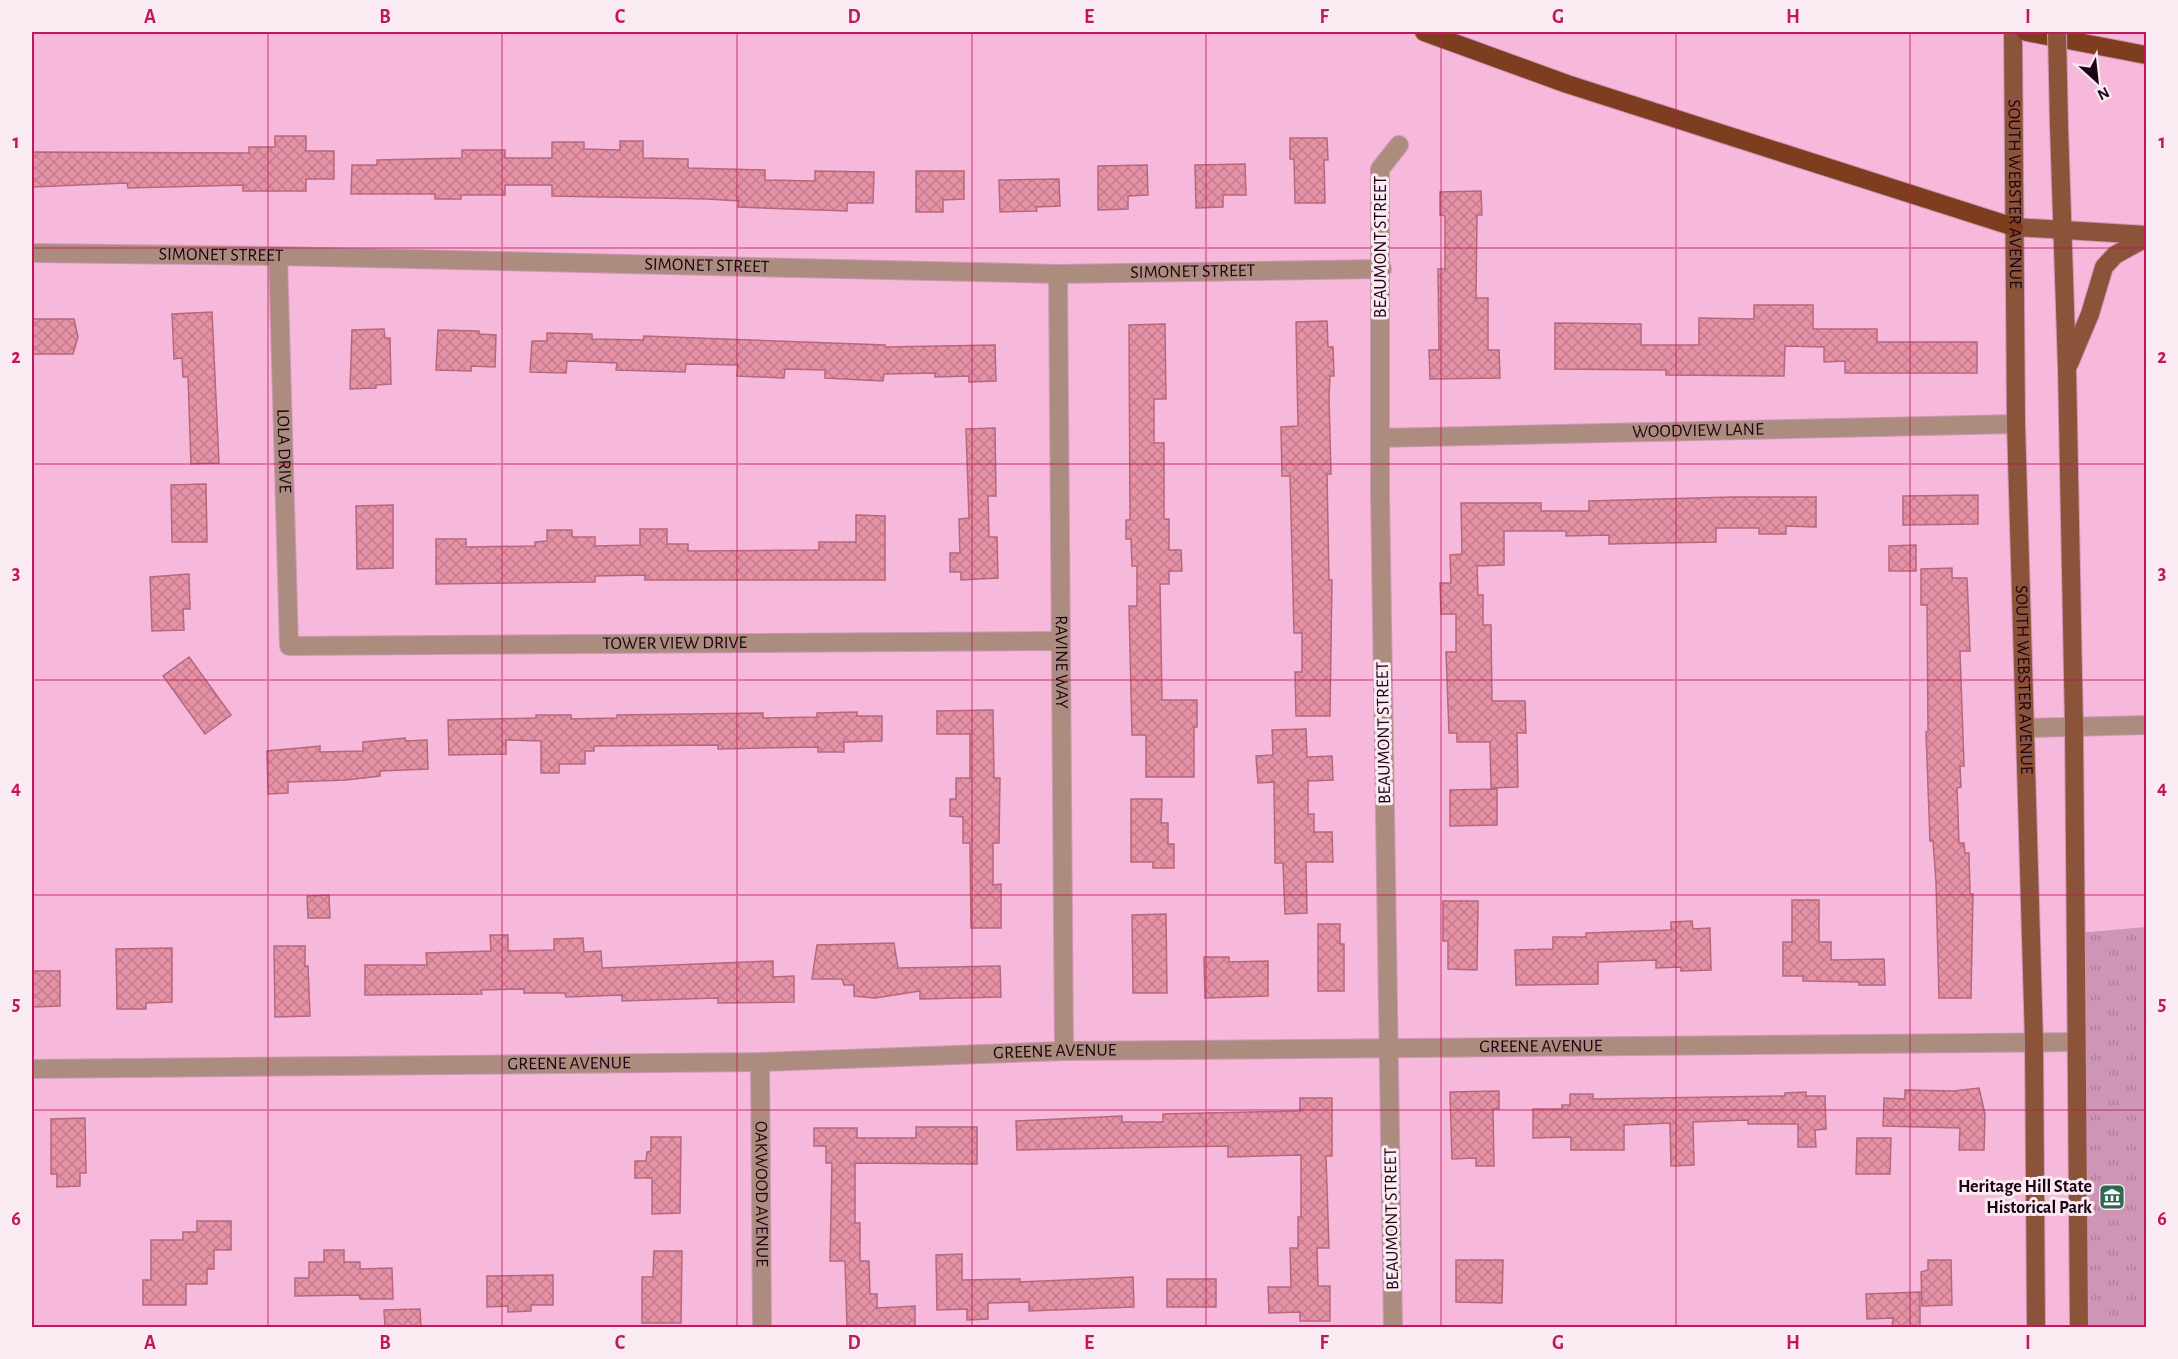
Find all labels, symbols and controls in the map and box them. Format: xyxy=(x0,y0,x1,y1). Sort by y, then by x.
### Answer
text: A xyxy=(144,7,156,27)
text: B xyxy=(379,7,391,27)
text: C xyxy=(615,7,626,27)
text: D xyxy=(847,7,861,27)
text: E xyxy=(1084,7,1094,27)
text: F xyxy=(1319,7,1329,27)
text: G xyxy=(1552,7,1564,27)
text: H xyxy=(1786,7,1800,27)
text: I xyxy=(2025,7,2031,27)
north arrow xyxy=(2067,51,2127,111)
text: N xyxy=(2095,84,2112,103)
street label: SOUTH WEBSTER AVENUE xyxy=(2005,99,2024,289)
text: 1 xyxy=(12,132,20,152)
text: 1 xyxy=(2158,132,2166,152)
street label: BEAUMONT STREET xyxy=(1372,176,1390,318)
street label: SIMONET STREET xyxy=(158,246,284,265)
street label: SIMONET STREET xyxy=(644,255,770,276)
street label: SIMONET STREET xyxy=(1130,262,1256,282)
text: 2 xyxy=(11,347,21,367)
text: 2 xyxy=(2157,347,2167,367)
street label: LOLA DRIVE xyxy=(273,409,294,494)
street label: WOODVIEW LANE xyxy=(1632,421,1764,441)
text: 3 xyxy=(12,563,20,583)
text: 3 xyxy=(2158,563,2166,583)
street label: SOUTH WEBSTER AVENUE xyxy=(2012,585,2035,775)
street label: RAVINE WAY xyxy=(1052,615,1070,709)
street label: TOWER VIEW DRIVE xyxy=(602,634,748,653)
street label: BEAUMONT STREET xyxy=(1374,662,1394,804)
text: 4 xyxy=(11,778,21,798)
text: 4 xyxy=(2157,778,2167,798)
text: 5 xyxy=(12,994,20,1014)
text: 5 xyxy=(2158,994,2166,1014)
street label: GREENE AVENUE xyxy=(1479,1037,1603,1056)
street label: GREENE AVENUE xyxy=(993,1042,1117,1063)
street label: GREENE AVENUE xyxy=(507,1054,631,1073)
street label: OAKWOOD AVENUE xyxy=(751,1121,771,1267)
street label: BEAUMONT STREET xyxy=(1382,1148,1402,1290)
place label: Heritage Hill State Historical Park xyxy=(1958,1178,2092,1217)
museum icon: Heritage Hill State Historical Park xyxy=(2097,1182,2127,1212)
text: 6 xyxy=(11,1209,21,1229)
text: 6 xyxy=(2157,1209,2167,1229)
text: A xyxy=(144,1333,156,1353)
text: B xyxy=(379,1333,391,1353)
text: C xyxy=(615,1333,626,1353)
text: D xyxy=(847,1333,861,1353)
text: E xyxy=(1084,1333,1094,1353)
text: F xyxy=(1319,1333,1329,1353)
text: G xyxy=(1552,1333,1564,1353)
text: H xyxy=(1786,1333,1800,1353)
text: I xyxy=(2025,1333,2031,1353)

